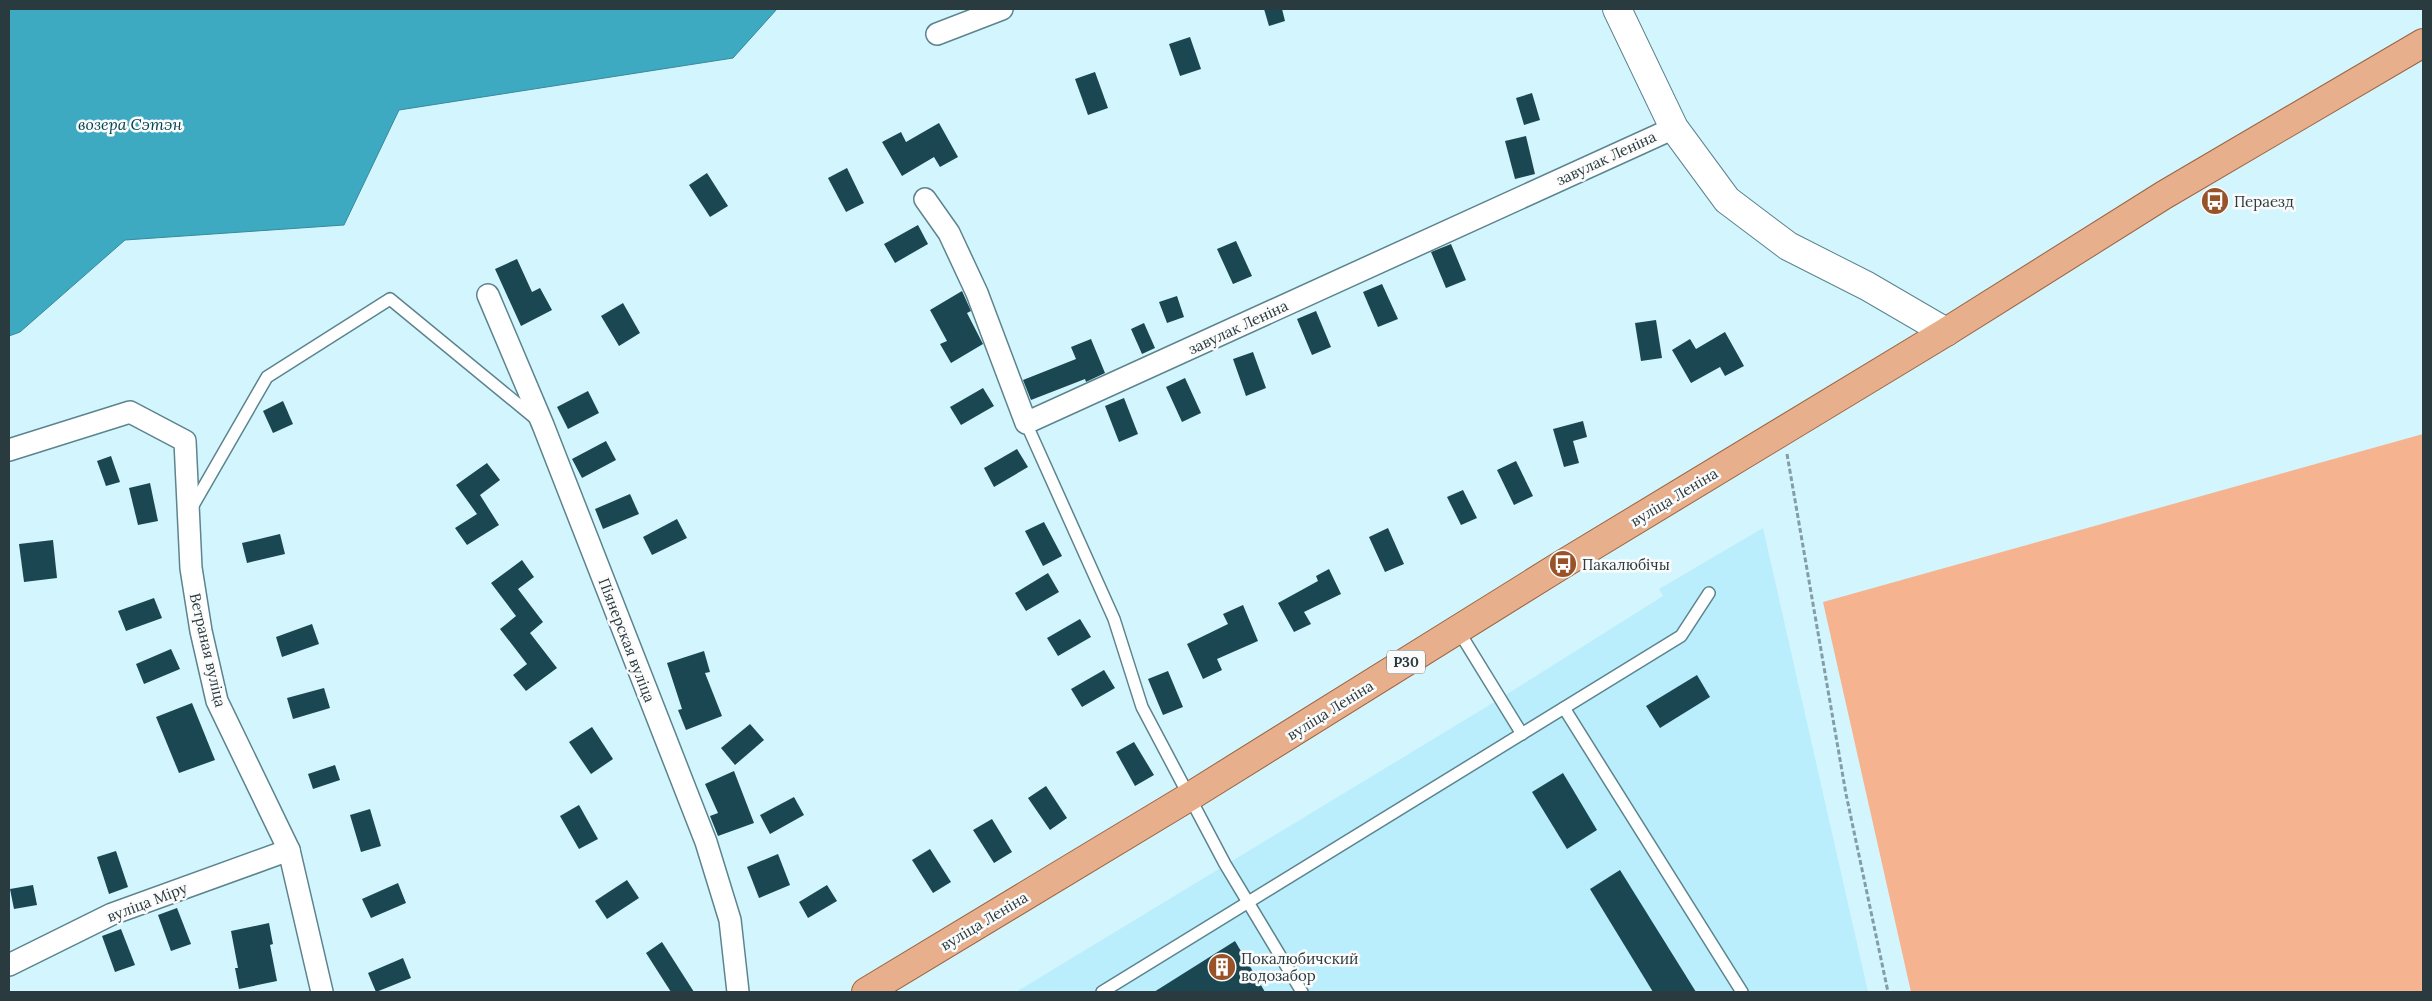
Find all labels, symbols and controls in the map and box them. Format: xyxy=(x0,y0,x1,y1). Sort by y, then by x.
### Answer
water label: возера Сэтэн xyxy=(78,114,182,134)
street label: завулак Леніна xyxy=(1553,126,1659,189)
bus stop icon: Пераезд xyxy=(2200,186,2230,216)
place label: Пераезд xyxy=(2234,192,2294,211)
street label: завулак Леніна xyxy=(1185,295,1291,358)
street label: вуліца Леніна xyxy=(1627,463,1721,531)
bus stop icon: Пакалюбічы xyxy=(1548,549,1578,579)
place label: Пакалюбічы xyxy=(1582,555,1670,574)
street label: Піянерская вуліца xyxy=(595,575,660,705)
street label: Ветраная вуліца xyxy=(186,591,230,709)
road number: Р30 xyxy=(1387,650,1425,674)
street label: вуліца Леніна xyxy=(1283,676,1377,744)
street label: вуліца Міру xyxy=(104,878,190,926)
street label: вуліца Леніна xyxy=(937,887,1031,955)
place label: Покалюбичский водозабор xyxy=(1241,949,1359,985)
building icon: Покалюбичский водозабор xyxy=(1207,952,1237,982)

